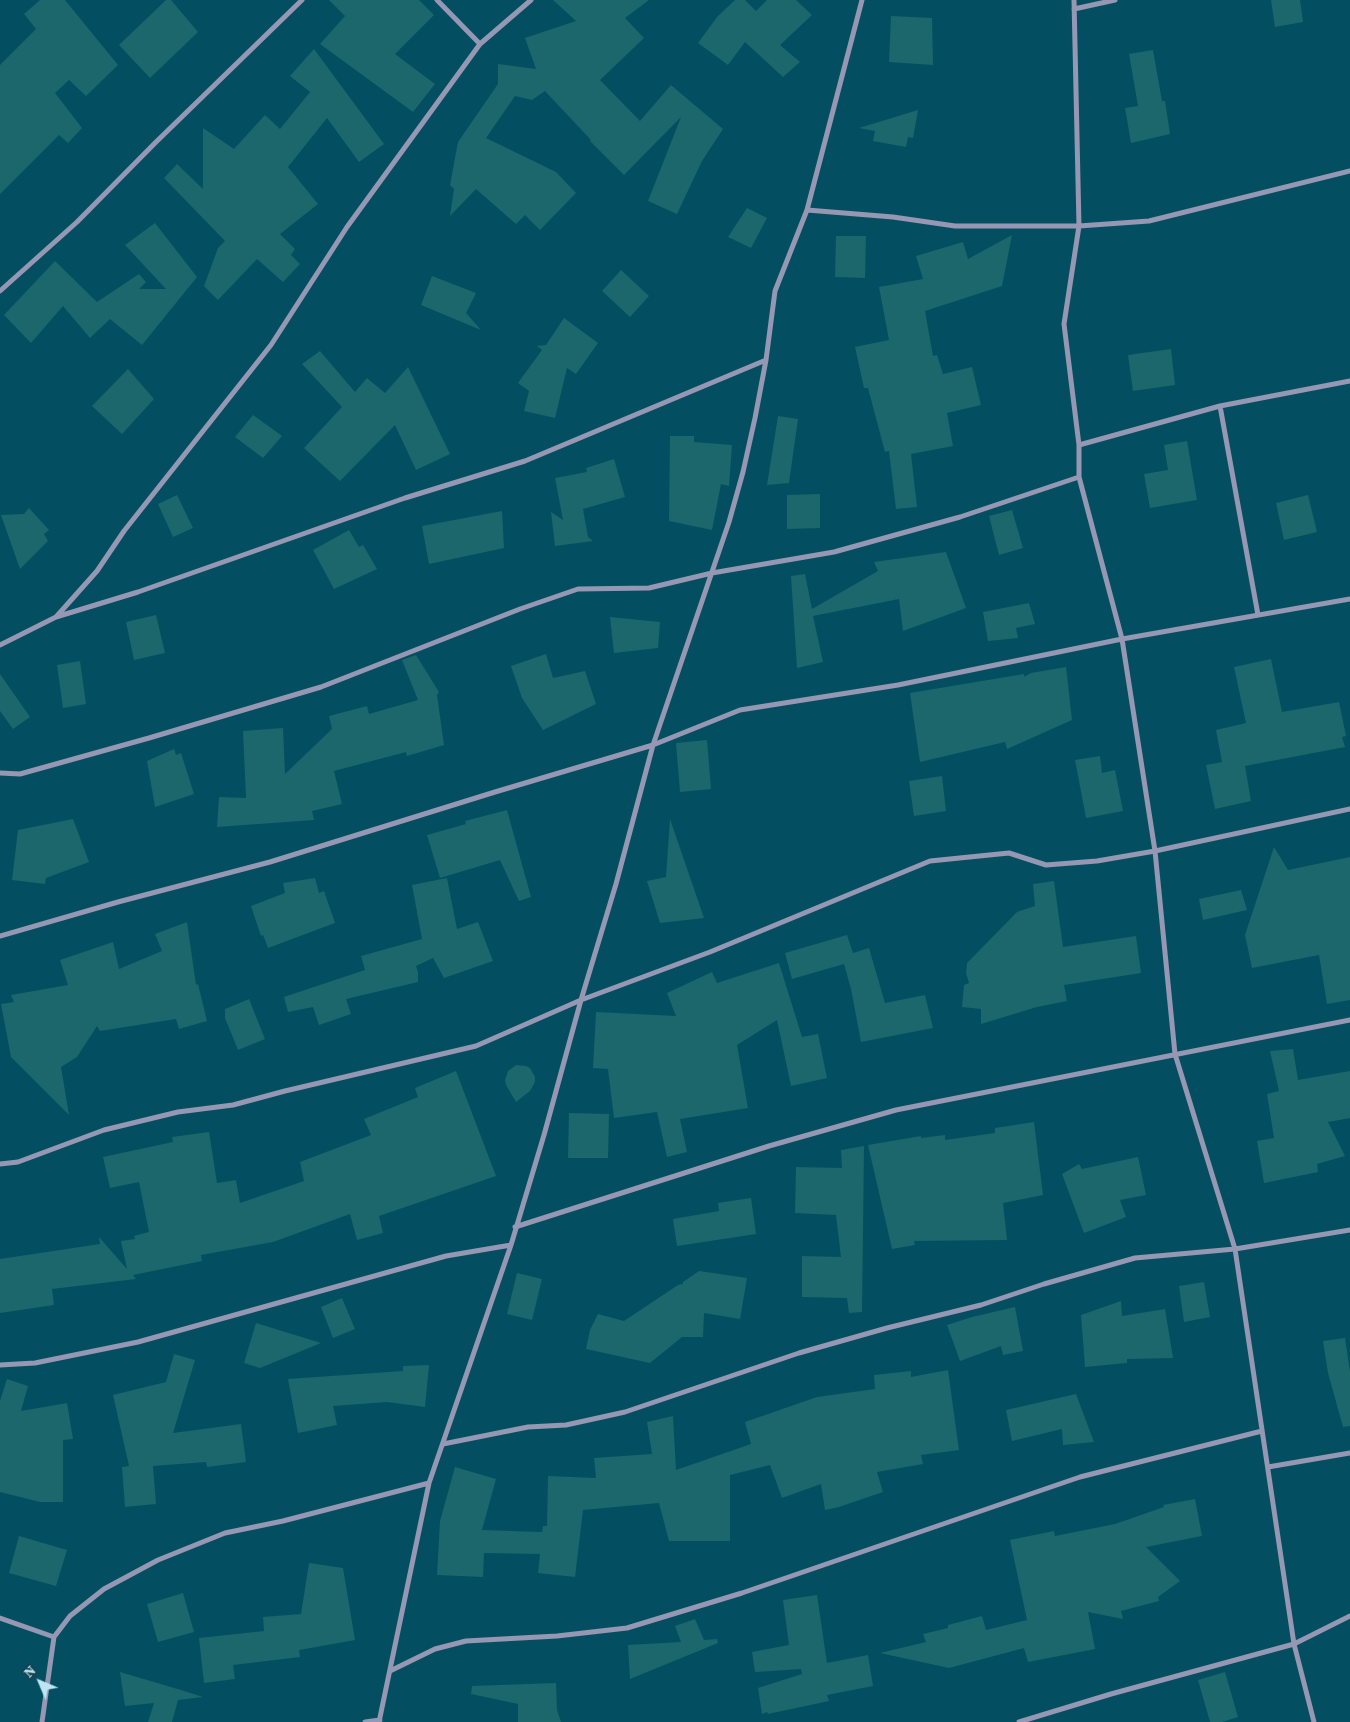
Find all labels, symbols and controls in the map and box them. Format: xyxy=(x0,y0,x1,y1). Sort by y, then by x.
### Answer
north arrow xyxy=(15,1657,65,1707)
text: N xyxy=(19,1661,40,1682)

